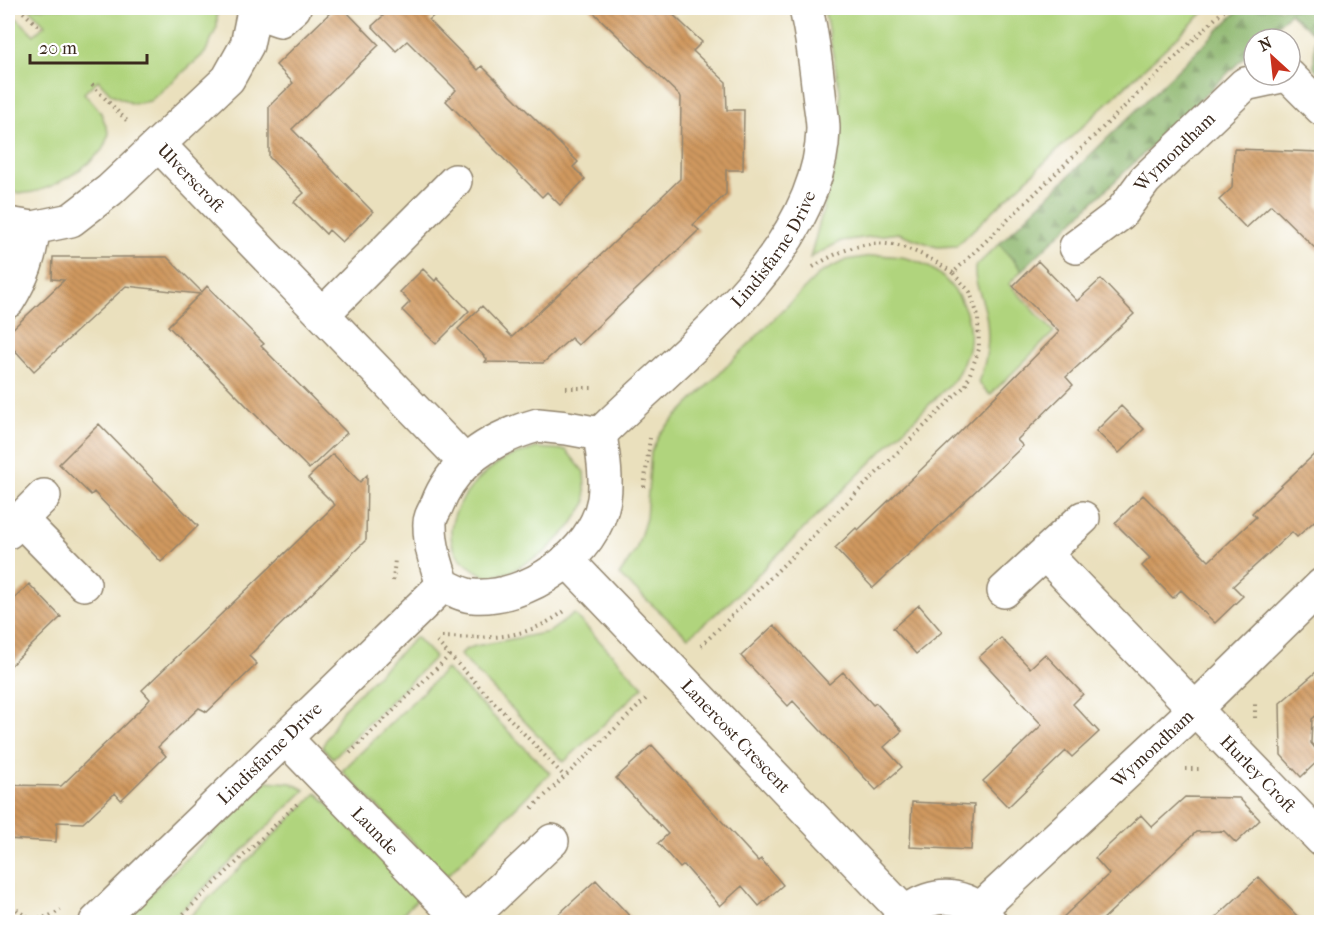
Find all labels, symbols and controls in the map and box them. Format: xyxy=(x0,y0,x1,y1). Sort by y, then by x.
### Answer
scale bar xyxy=(30,27,147,65)
north arrow xyxy=(1242,27,1302,87)
text: N xyxy=(1256,32,1276,55)
text: 20 m xyxy=(39,38,77,59)
street label: Wymondham xyxy=(1129,108,1219,196)
street label: Ulverscroft xyxy=(153,139,229,217)
street label: Lindisfarne Drive xyxy=(727,187,820,312)
street label: Lanercost Crescent xyxy=(677,675,795,798)
street label: Lindisfarne Drive xyxy=(213,698,326,809)
street label: Wymondham xyxy=(1106,705,1198,792)
street label: Hurley Croft xyxy=(1216,731,1301,817)
street label: Launde xyxy=(347,803,403,859)

